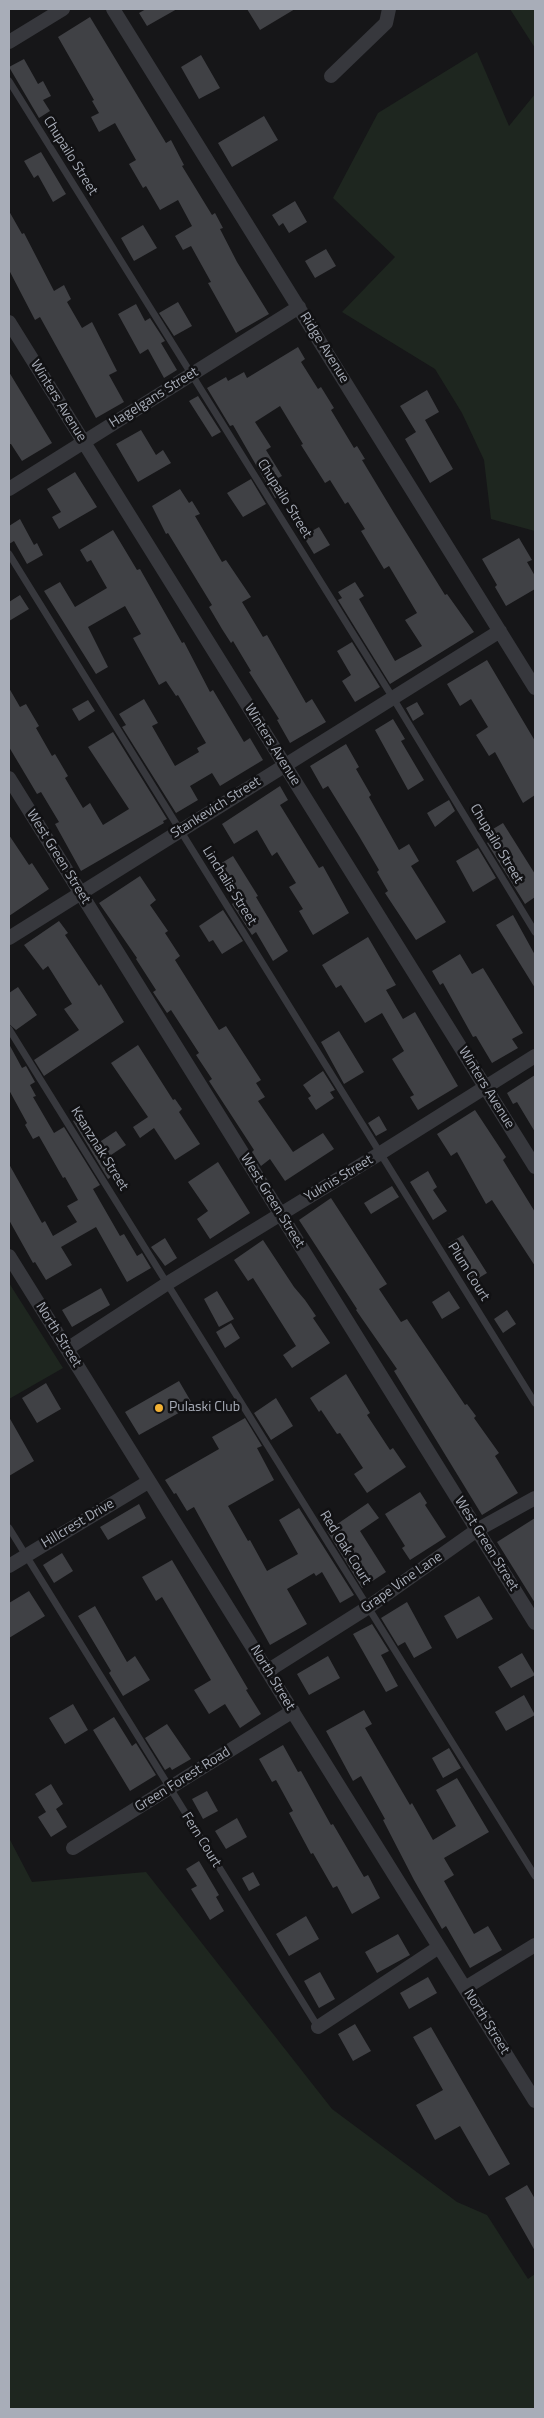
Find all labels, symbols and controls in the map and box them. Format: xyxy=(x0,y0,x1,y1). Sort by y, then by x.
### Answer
street label: Chupailo Street xyxy=(39,113,101,199)
street label: Ridge Avenue xyxy=(296,310,352,386)
street label: Winters Avenue xyxy=(26,357,90,445)
street label: Hagelgans Street xyxy=(107,364,201,432)
street label: Chupailo Street xyxy=(253,456,315,542)
street label: Winters Avenue xyxy=(240,701,304,789)
street label: Stankevich Street xyxy=(168,774,264,842)
street label: Chupailo Street xyxy=(466,801,526,887)
street label: West Green Street xyxy=(22,807,94,907)
street label: Linchalis Street xyxy=(198,843,260,929)
street label: Winters Avenue xyxy=(454,1044,518,1132)
street label: Ksanznak Street xyxy=(66,1104,132,1194)
street label: West Green Street xyxy=(236,1151,308,1251)
street label: Yuknis Street xyxy=(302,1152,376,1206)
street label: Plum Court xyxy=(443,1240,493,1304)
street label: North Street xyxy=(31,1299,85,1371)
place label: Pulaski Club xyxy=(169,1400,240,1416)
marker: Pulaski Club xyxy=(153,1402,165,1414)
street label: West Green Street xyxy=(450,1494,522,1594)
street label: Hillcrest Drive xyxy=(39,1496,117,1552)
street label: Red Oak Court xyxy=(316,1508,374,1588)
street label: Grape Vine Lane xyxy=(358,1549,446,1617)
street label: North Street xyxy=(246,1642,298,1714)
street label: Green Forest Road xyxy=(132,1744,234,1816)
street label: Fern Court xyxy=(178,1809,224,1871)
street label: North Street xyxy=(459,1986,513,2058)

